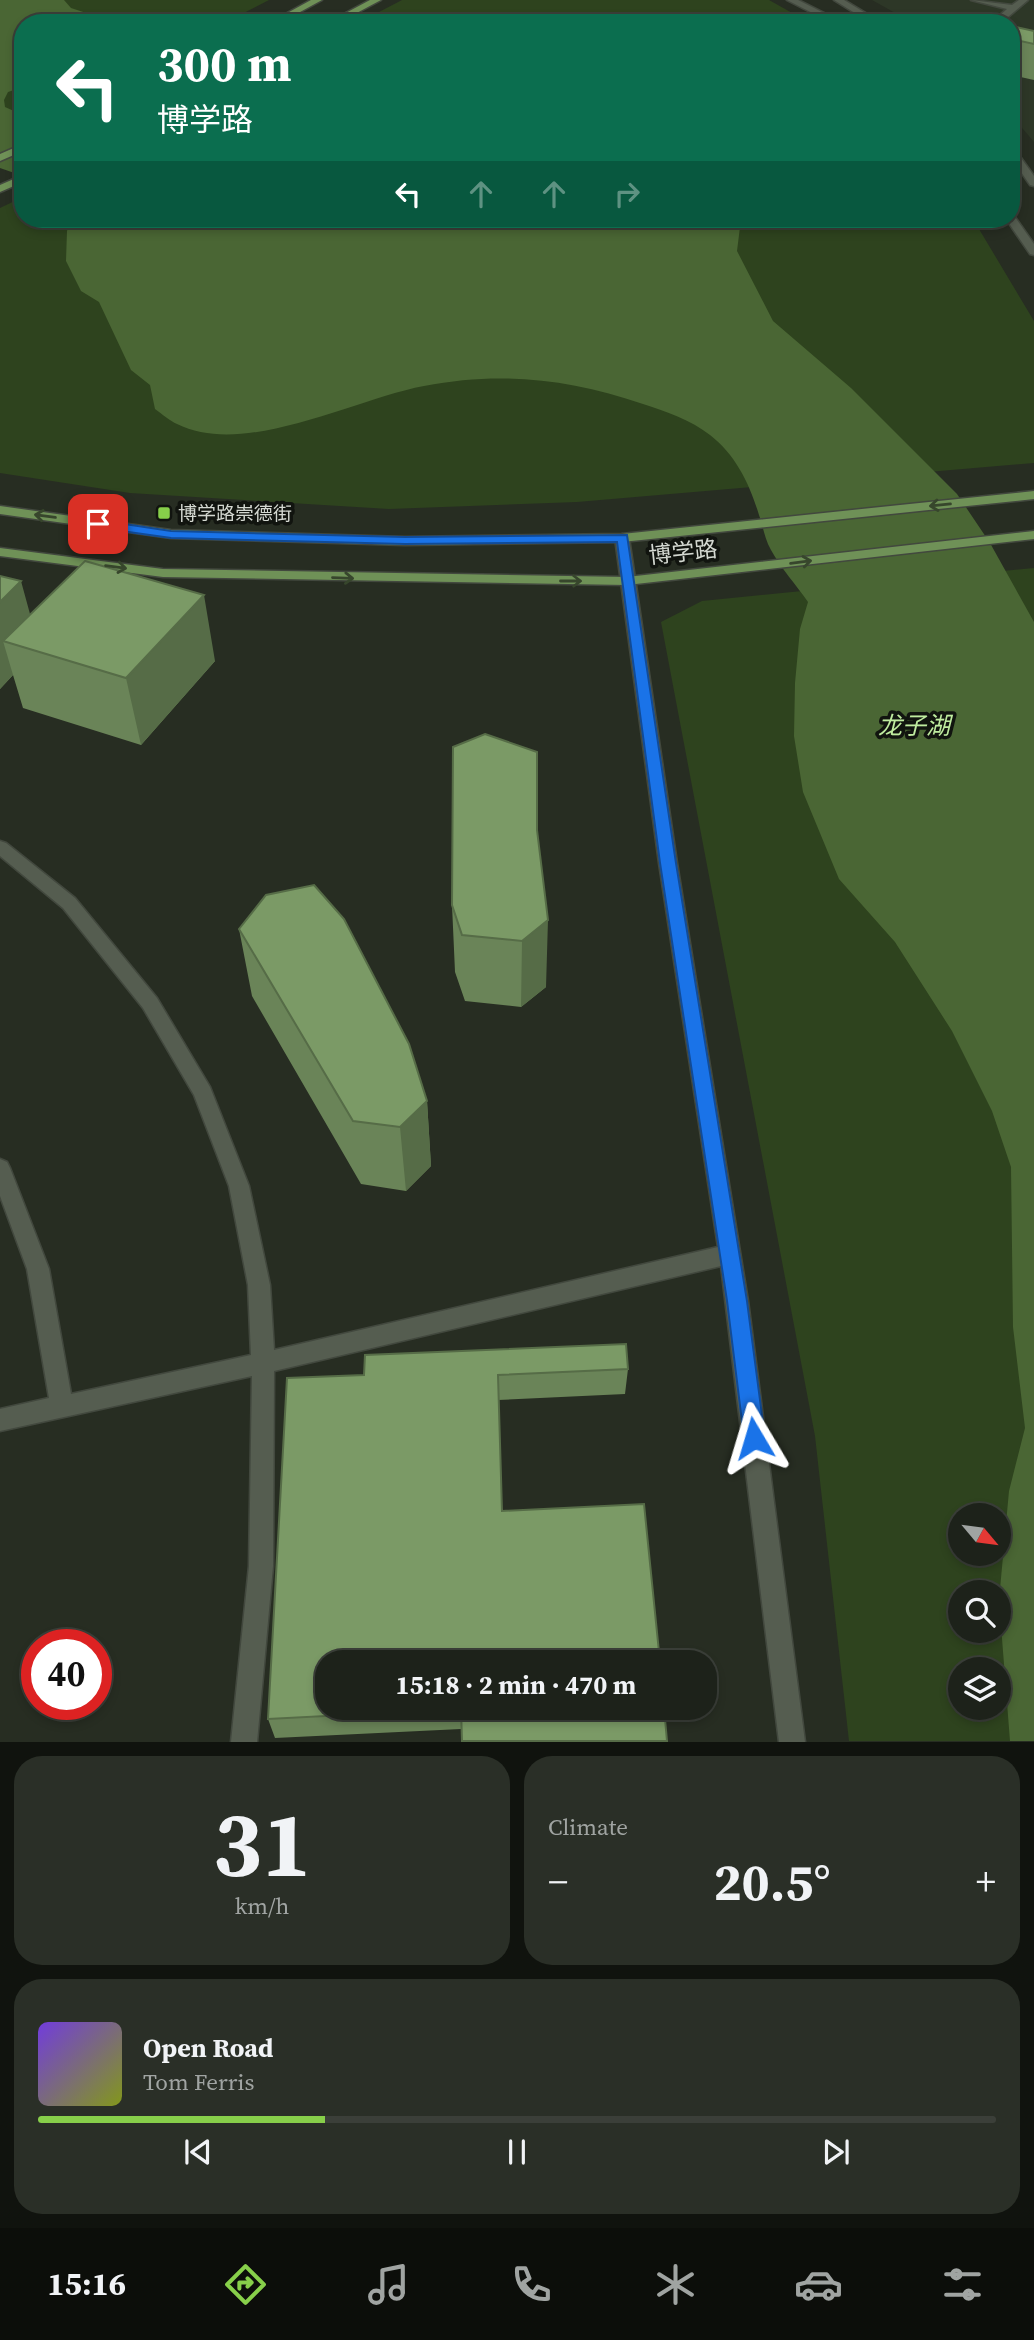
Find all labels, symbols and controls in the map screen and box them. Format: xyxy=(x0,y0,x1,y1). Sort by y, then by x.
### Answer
text: 300 m xyxy=(157,30,292,97)
icon: left xyxy=(42,42,133,133)
text: 博学路 xyxy=(157,98,253,142)
icon: left xyxy=(389,175,427,213)
icon: ahead xyxy=(462,175,500,213)
icon: ahead xyxy=(535,175,573,213)
icon: right xyxy=(608,175,646,213)
pin xyxy=(68,494,128,554)
one-way arrow xyxy=(929,499,952,512)
place label: 博学路崇德街 xyxy=(178,500,292,526)
icon: arrive xyxy=(79,505,117,543)
marker: 博学路崇德街 xyxy=(156,505,172,521)
one-way arrow xyxy=(34,510,57,523)
street label: 博学路 xyxy=(647,532,719,572)
one-way arrow xyxy=(789,555,811,568)
one-way arrow xyxy=(104,561,127,574)
one-way arrow xyxy=(332,571,355,585)
one-way arrow xyxy=(559,574,582,587)
water label: 龙子湖 xyxy=(878,709,954,742)
position arrow xyxy=(717,1401,791,1475)
north arrow xyxy=(948,1503,1012,1566)
map controls xyxy=(948,1503,1011,1720)
button: search xyxy=(948,1580,1011,1643)
speed limit sign: 40 xyxy=(21,1629,112,1720)
button: layers xyxy=(948,1657,1011,1720)
text: 15:18 · 2 min · 470 m xyxy=(396,1667,636,1703)
text: 31 xyxy=(213,1782,311,1906)
text: Climate xyxy=(548,1811,628,1843)
text: 20.5° xyxy=(713,1846,831,1917)
text: − xyxy=(548,1856,568,1908)
text: + xyxy=(976,1856,996,1908)
text: km/h xyxy=(235,1890,289,1922)
text: Open Road xyxy=(143,2030,274,2066)
text: Tom Ferris xyxy=(143,2066,254,2098)
icon: previous xyxy=(179,2133,217,2171)
icon: pause xyxy=(498,2133,536,2171)
icon: next xyxy=(817,2133,855,2171)
icon: directions xyxy=(221,2260,270,2309)
icon: music xyxy=(364,2260,413,2309)
icon: phone xyxy=(507,2260,556,2309)
icon: climate xyxy=(651,2260,700,2309)
icon: car xyxy=(794,2260,843,2309)
icon: filters xyxy=(938,2260,987,2309)
text: 15:16 xyxy=(47,2262,126,2306)

